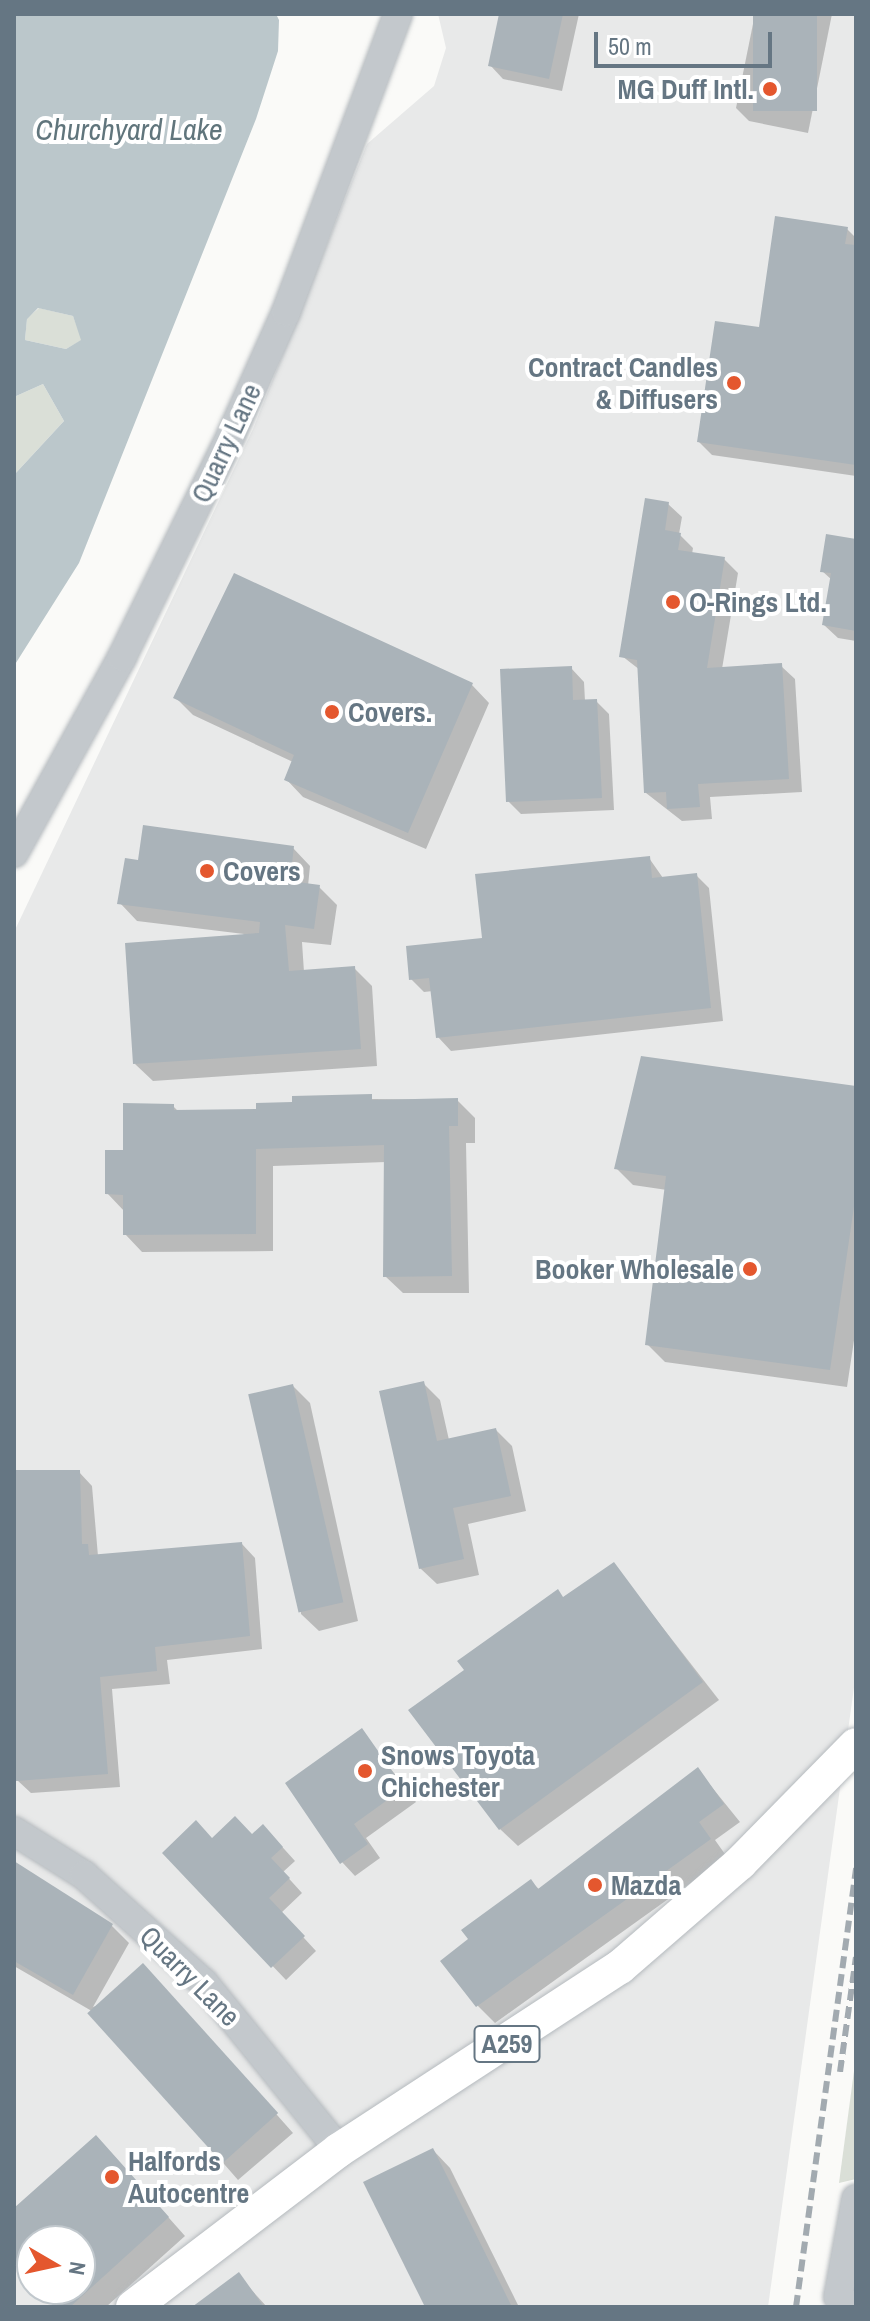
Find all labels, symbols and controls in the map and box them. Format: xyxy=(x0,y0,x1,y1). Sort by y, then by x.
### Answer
scale bar xyxy=(598,16,776,66)
text: 50 m xyxy=(608,30,652,62)
place label: MG Duff Intl. xyxy=(618,72,754,106)
marker: MG Duff Intl. xyxy=(761,80,779,98)
water label: Churchyard Lake xyxy=(35,111,223,147)
place label: Contract Candles & Diffusers xyxy=(528,350,718,416)
marker: Contract Candles & Diffusers xyxy=(725,374,743,392)
street label: Quarry Lane xyxy=(184,378,268,508)
place label: O-Rings Ltd. xyxy=(689,585,827,619)
marker: O-Rings Ltd. xyxy=(664,593,682,611)
place label: Covers. xyxy=(348,695,432,729)
marker: Covers. xyxy=(323,703,341,721)
place label: Covers xyxy=(223,854,301,888)
marker: Covers xyxy=(198,862,216,880)
place label: Booker Wholesale xyxy=(535,1252,734,1286)
marker: Booker Wholesale xyxy=(741,1260,759,1278)
place label: Snows Toyota Chichester xyxy=(381,1738,535,1804)
marker: Snows Toyota Chichester xyxy=(356,1762,374,1780)
place label: Mazda xyxy=(611,1868,681,1902)
marker: Mazda xyxy=(586,1876,604,1894)
street label: Quarry Lane xyxy=(133,1919,247,2033)
road number: A259 xyxy=(473,2022,541,2066)
place label: Halfords Autocentre xyxy=(128,2144,249,2210)
marker: Halfords Autocentre xyxy=(103,2168,121,2186)
north arrow xyxy=(16,2225,96,2305)
text: N xyxy=(62,2260,94,2277)

